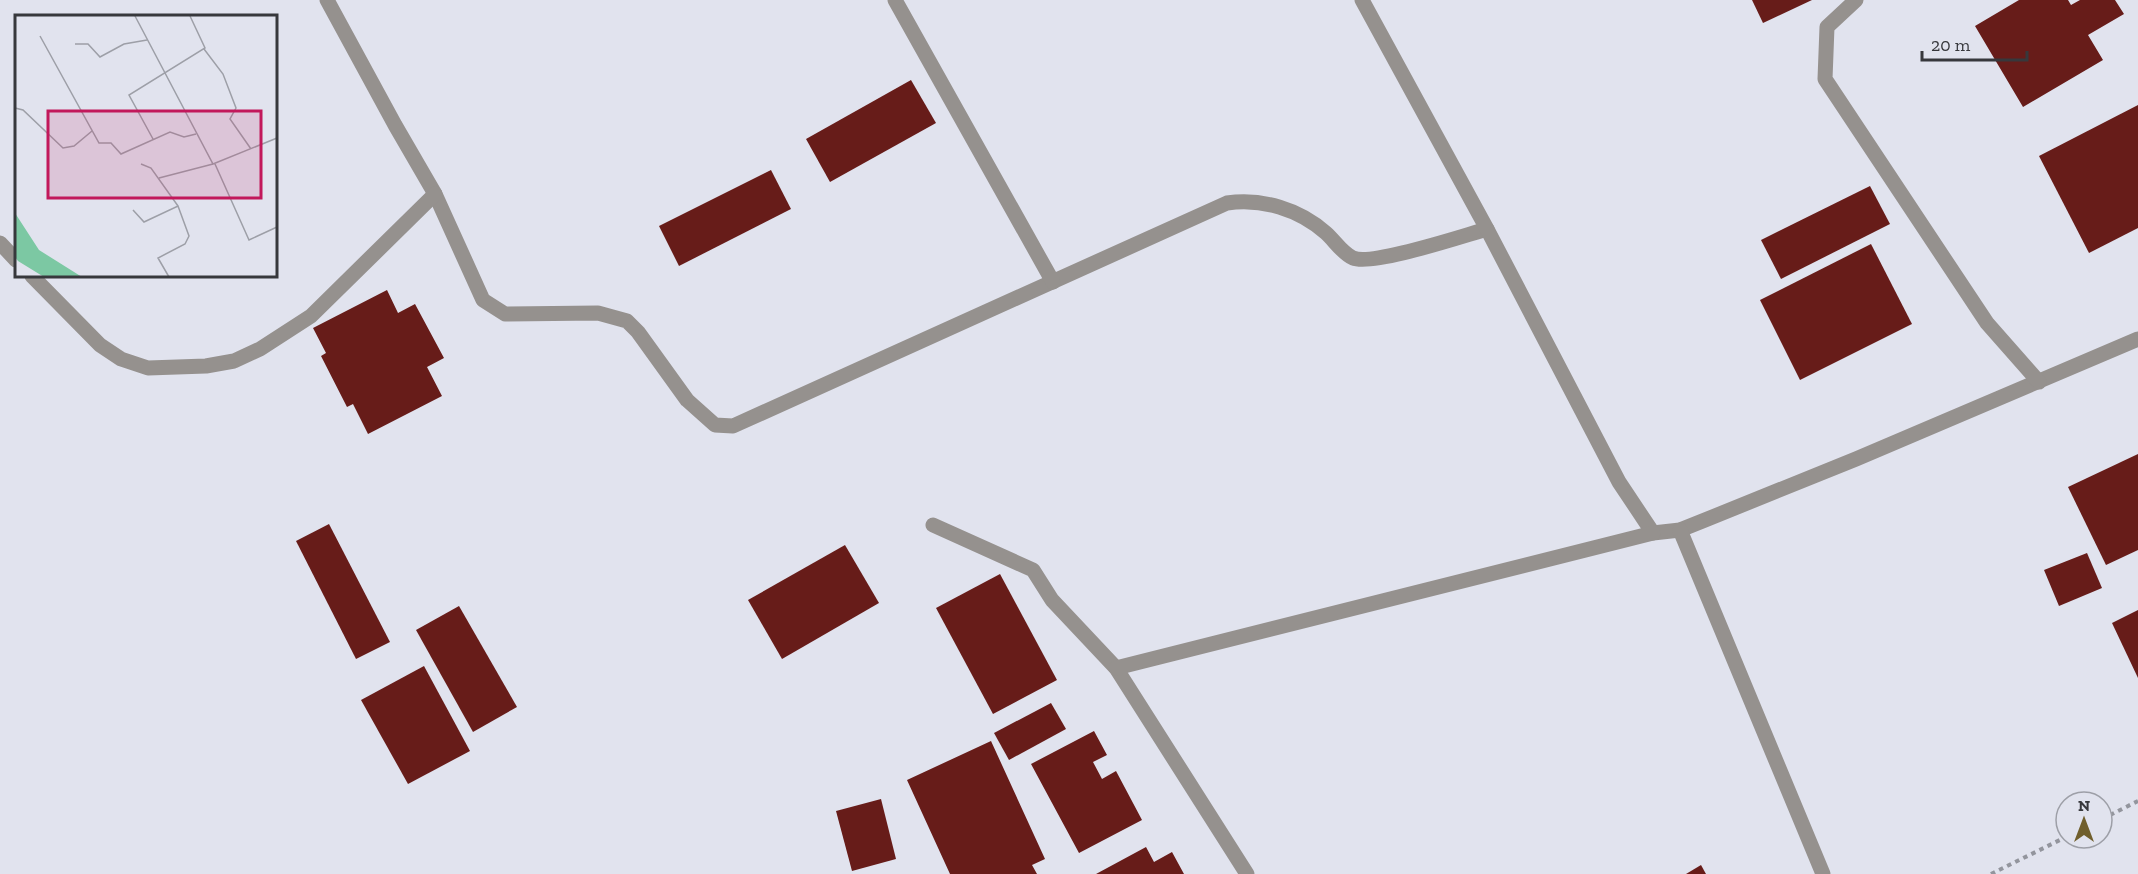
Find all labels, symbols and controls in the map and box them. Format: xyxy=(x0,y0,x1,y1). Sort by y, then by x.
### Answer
inset map xyxy=(15,15,278,278)
scale bar xyxy=(1922,24,2027,62)
text: 20 m xyxy=(1931,34,1971,56)
north arrow xyxy=(2054,790,2114,850)
text: N xyxy=(2078,796,2090,815)

